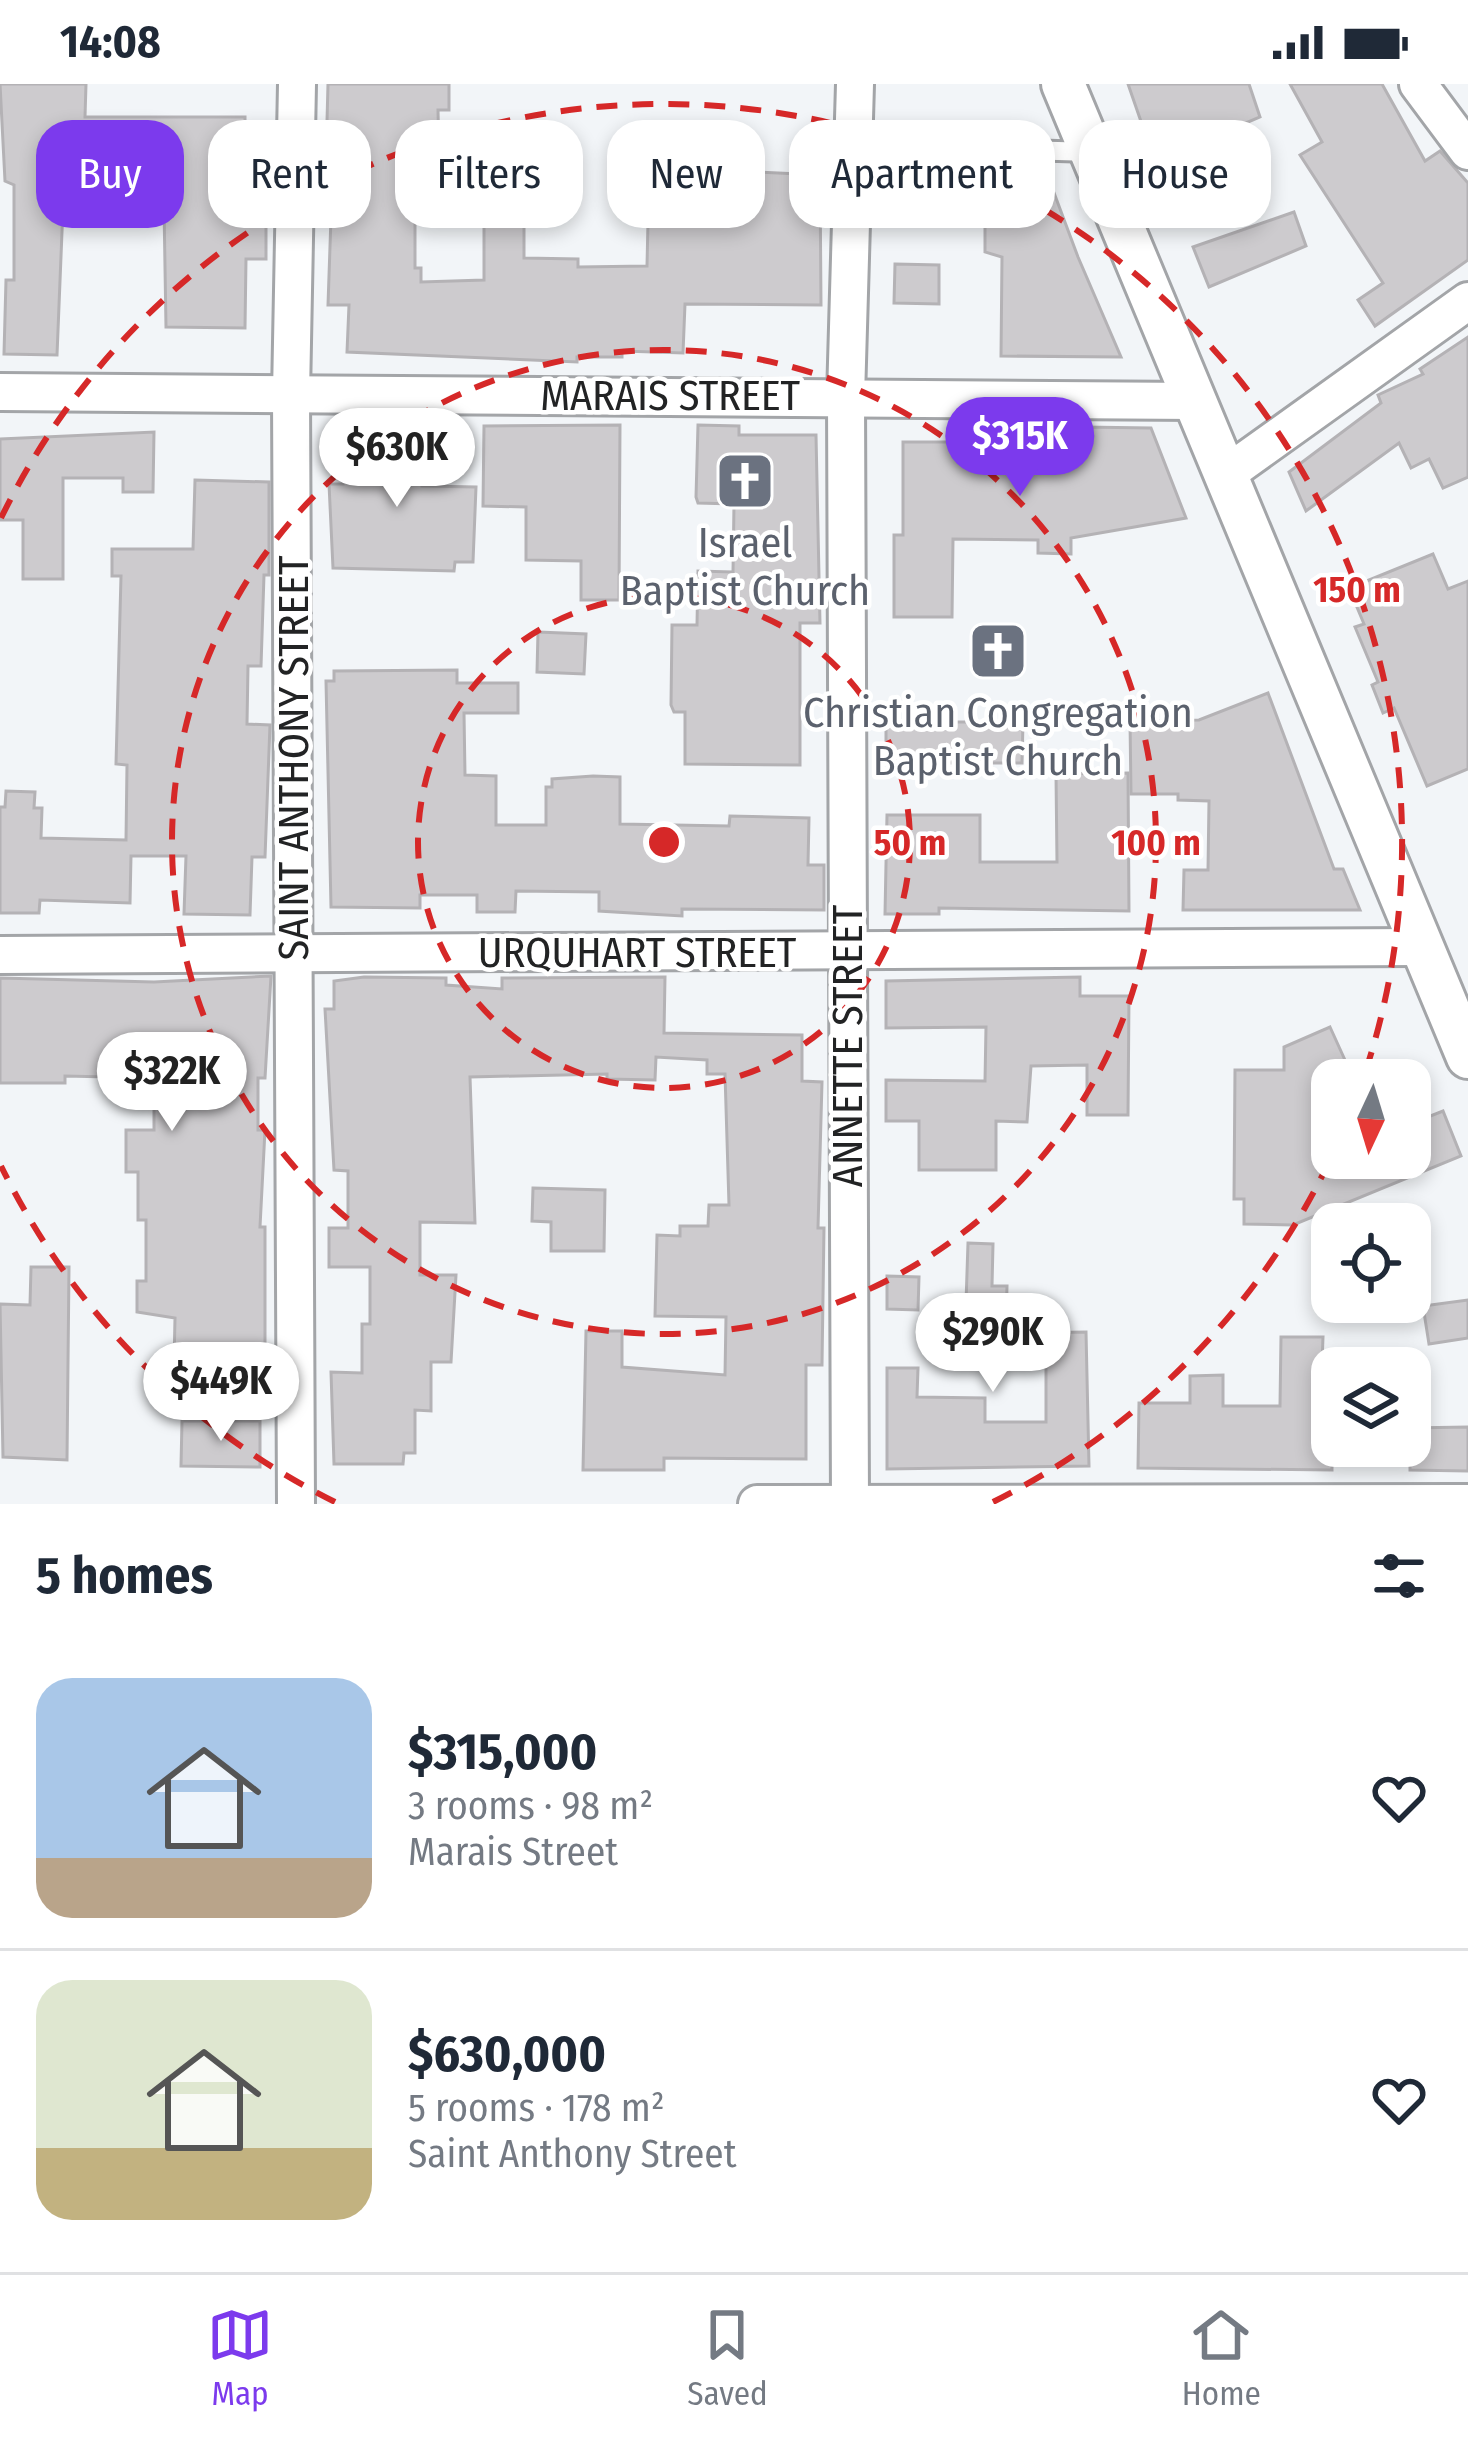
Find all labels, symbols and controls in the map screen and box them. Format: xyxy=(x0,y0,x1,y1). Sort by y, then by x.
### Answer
text: 14:08 xyxy=(60,15,161,69)
chip: Buy xyxy=(36,120,184,228)
chip: Rent xyxy=(208,120,371,228)
chip: Filters xyxy=(395,120,583,228)
chip: New xyxy=(607,120,765,228)
chip: Apartment xyxy=(789,120,1055,228)
chip: House xyxy=(1079,120,1271,228)
street label: MARAIS STREET xyxy=(540,371,800,421)
pin: $315K xyxy=(936,397,1104,499)
pin: $630K xyxy=(313,408,481,510)
text: $315K xyxy=(972,413,1068,459)
text: $630K xyxy=(346,424,448,470)
church icon: Israel Baptist Church xyxy=(714,450,776,512)
place label: Israel Baptist Church xyxy=(620,518,870,616)
street label: SAINT ANTHONY STREET xyxy=(269,555,319,960)
text: 150 m xyxy=(1313,568,1401,612)
church icon: Christian Congregation Baptist Church xyxy=(967,620,1029,682)
place label: Christian Congregation Baptist Church xyxy=(803,688,1193,786)
centre of rings xyxy=(643,821,685,863)
text: 50 m xyxy=(874,821,946,865)
text: 100 m xyxy=(1111,821,1201,865)
street label: ANNETTE STREET xyxy=(823,904,873,1187)
street label: URQUHART STREET xyxy=(478,928,797,978)
pin: $322K xyxy=(88,1032,256,1134)
text: $322K xyxy=(124,1048,220,1094)
north arrow xyxy=(1311,1059,1431,1179)
map controls xyxy=(1311,1059,1431,1467)
button: locate xyxy=(1311,1203,1431,1323)
pin: $290K xyxy=(909,1293,1077,1395)
text: $290K xyxy=(942,1309,1044,1355)
pin: $449K xyxy=(137,1342,305,1444)
button: layers xyxy=(1311,1347,1431,1467)
text: $449K xyxy=(170,1358,272,1404)
icon: filters xyxy=(1366,1543,1432,1609)
text: 5 homes xyxy=(36,1545,213,1607)
text: $315,000 xyxy=(408,1721,597,1783)
icon: home xyxy=(132,1726,276,1870)
icon: heart xyxy=(1366,1765,1432,1831)
text: 3 rooms · 98 m² xyxy=(408,1783,653,1829)
text: Marais Street xyxy=(408,1829,618,1875)
text: $630,000 xyxy=(408,2023,606,2085)
icon: home xyxy=(132,2028,276,2172)
icon: heart xyxy=(1366,2067,1432,2133)
text: 5 rooms · 178 m² xyxy=(408,2085,665,2131)
text: Saint Anthony Street xyxy=(408,2131,736,2177)
tab: Map xyxy=(207,2302,273,2414)
tab: Saved xyxy=(687,2302,768,2414)
tab: Home xyxy=(1182,2302,1261,2414)

